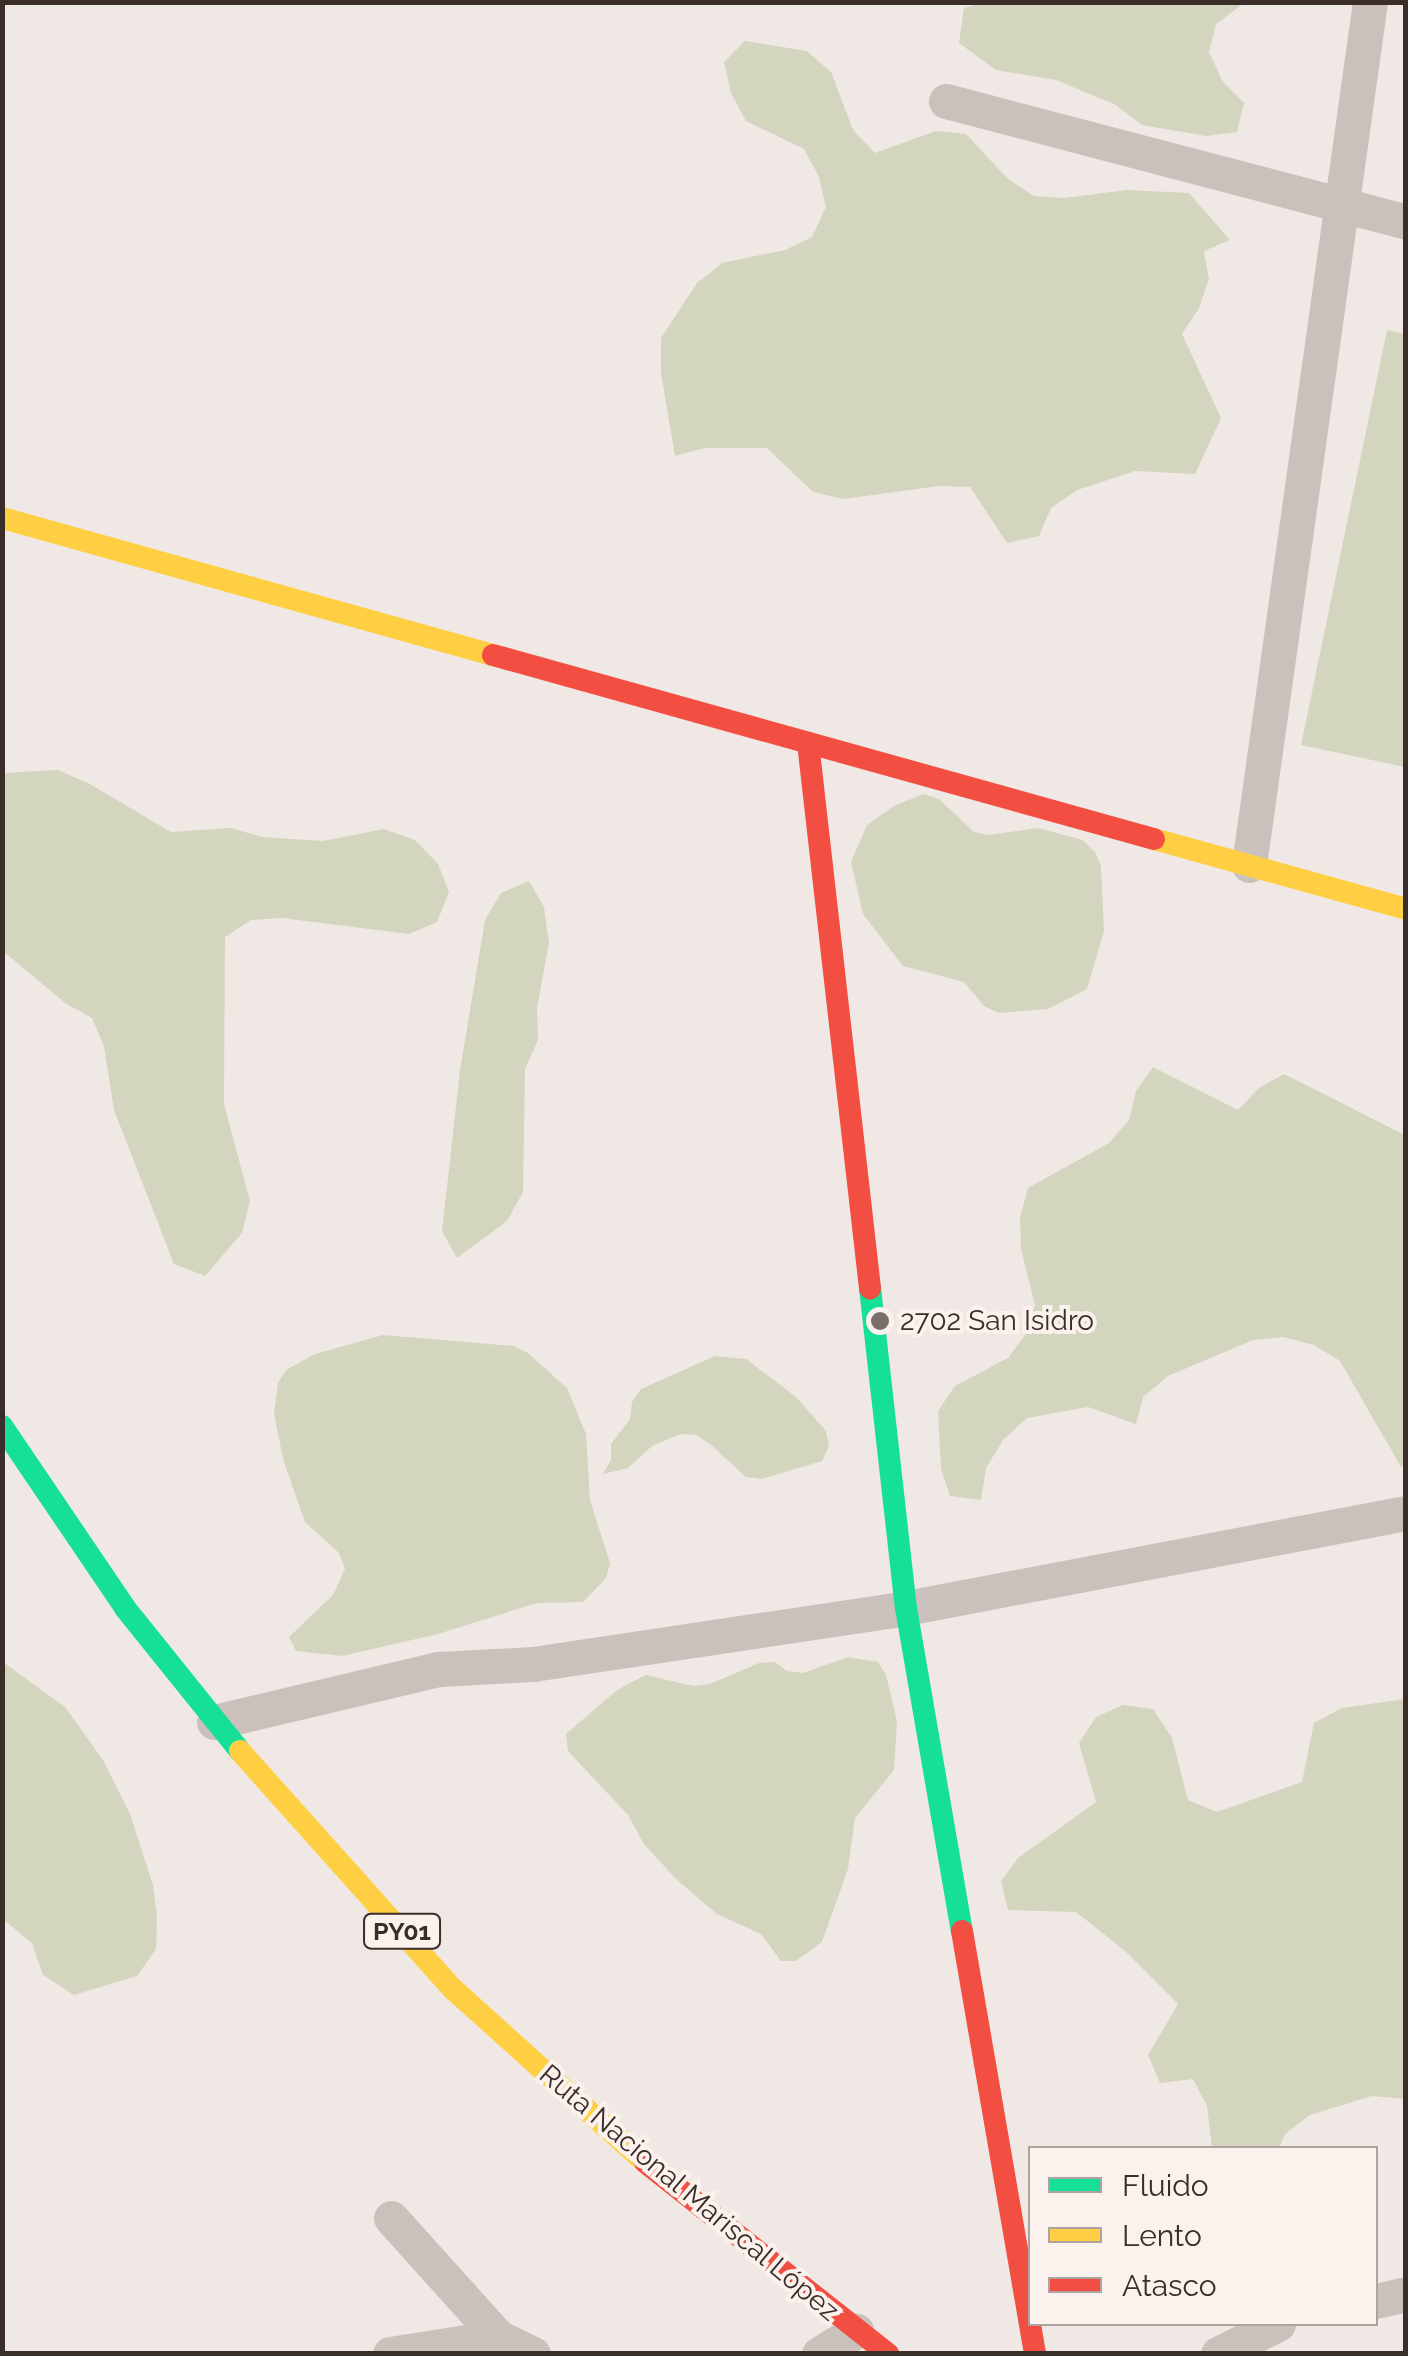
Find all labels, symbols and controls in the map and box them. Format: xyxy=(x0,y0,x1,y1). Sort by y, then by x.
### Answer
place label: 2702 San Isidro xyxy=(900,1304,1094,1338)
marker: 2702 San Isidro xyxy=(869,1310,891,1332)
road number: PY01 xyxy=(362,1911,442,1951)
street label: Ruta Nacional Mariscal López xyxy=(532,2057,846,2329)
legend xyxy=(1028,2146,1378,2326)
text: Fluido xyxy=(1122,2168,1209,2203)
text: Lento xyxy=(1122,2218,1202,2253)
text: Atasco xyxy=(1122,2268,1217,2303)

